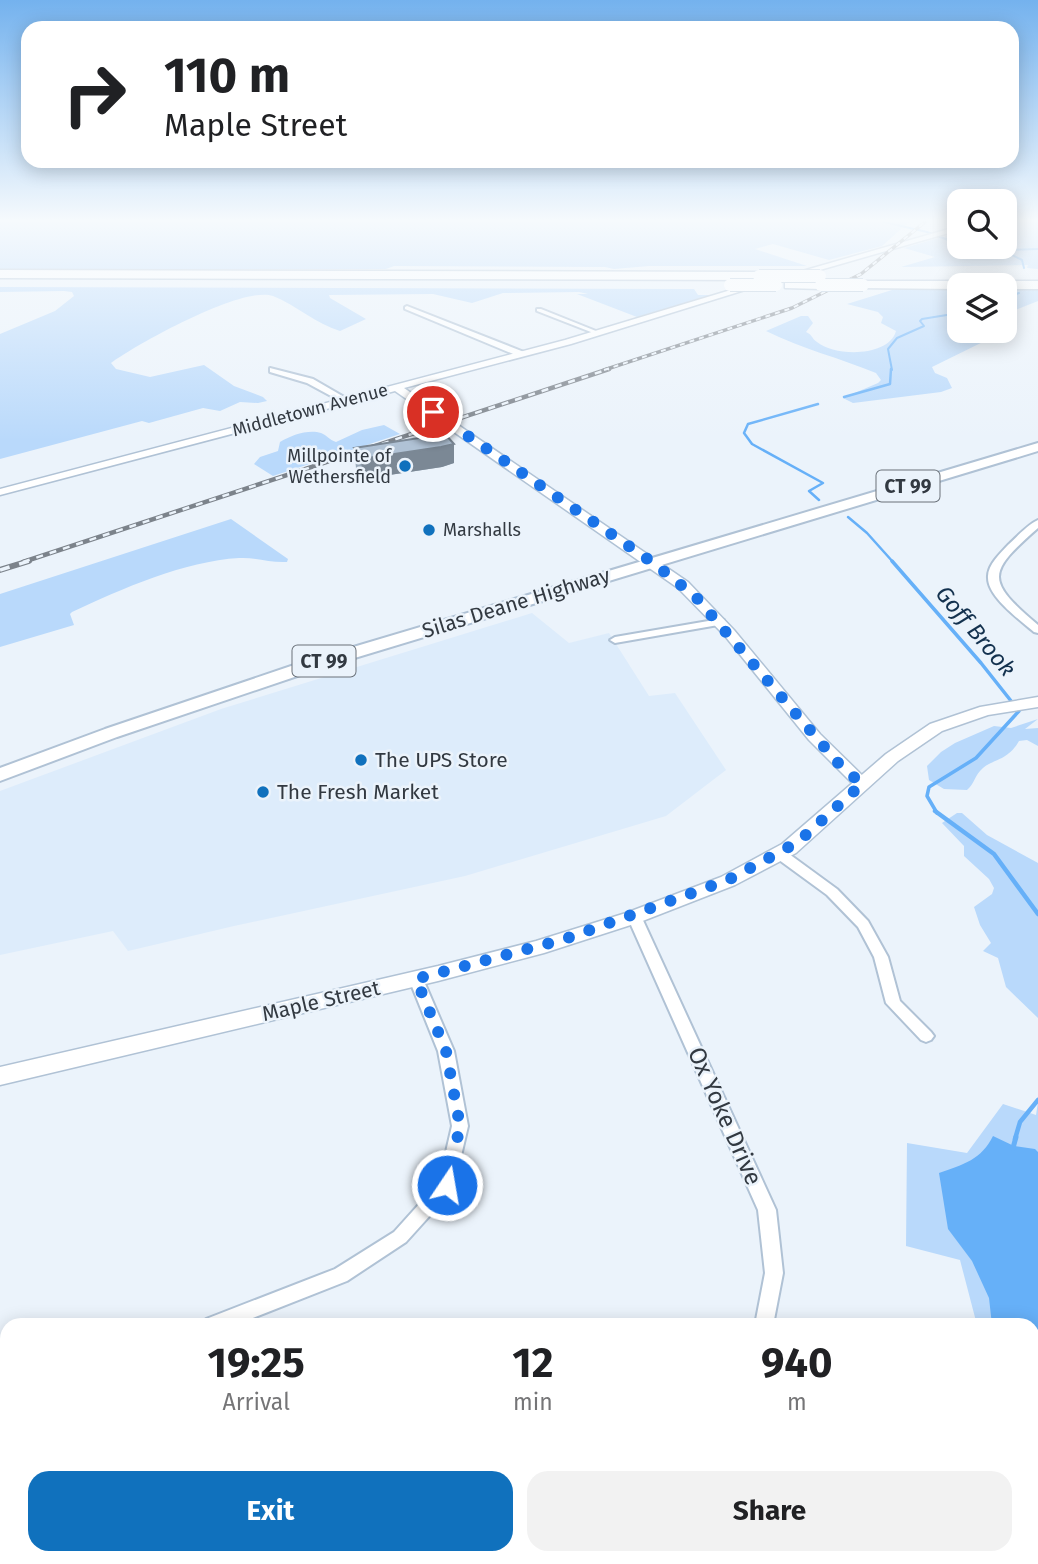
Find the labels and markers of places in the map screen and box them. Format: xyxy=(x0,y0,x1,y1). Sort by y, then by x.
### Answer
pin xyxy=(403,382,463,442)
place label: Millpointe of Wethersfield xyxy=(287,445,393,488)
marker: Millpointe of Wethersfield xyxy=(397,458,413,474)
place label: Marshalls xyxy=(443,519,521,541)
marker: Marshalls xyxy=(421,522,437,538)
place label: The UPS Store xyxy=(375,747,508,773)
marker: The UPS Store xyxy=(353,752,369,768)
place label: The Fresh Market xyxy=(277,779,439,805)
marker: The Fresh Market xyxy=(255,784,271,800)

